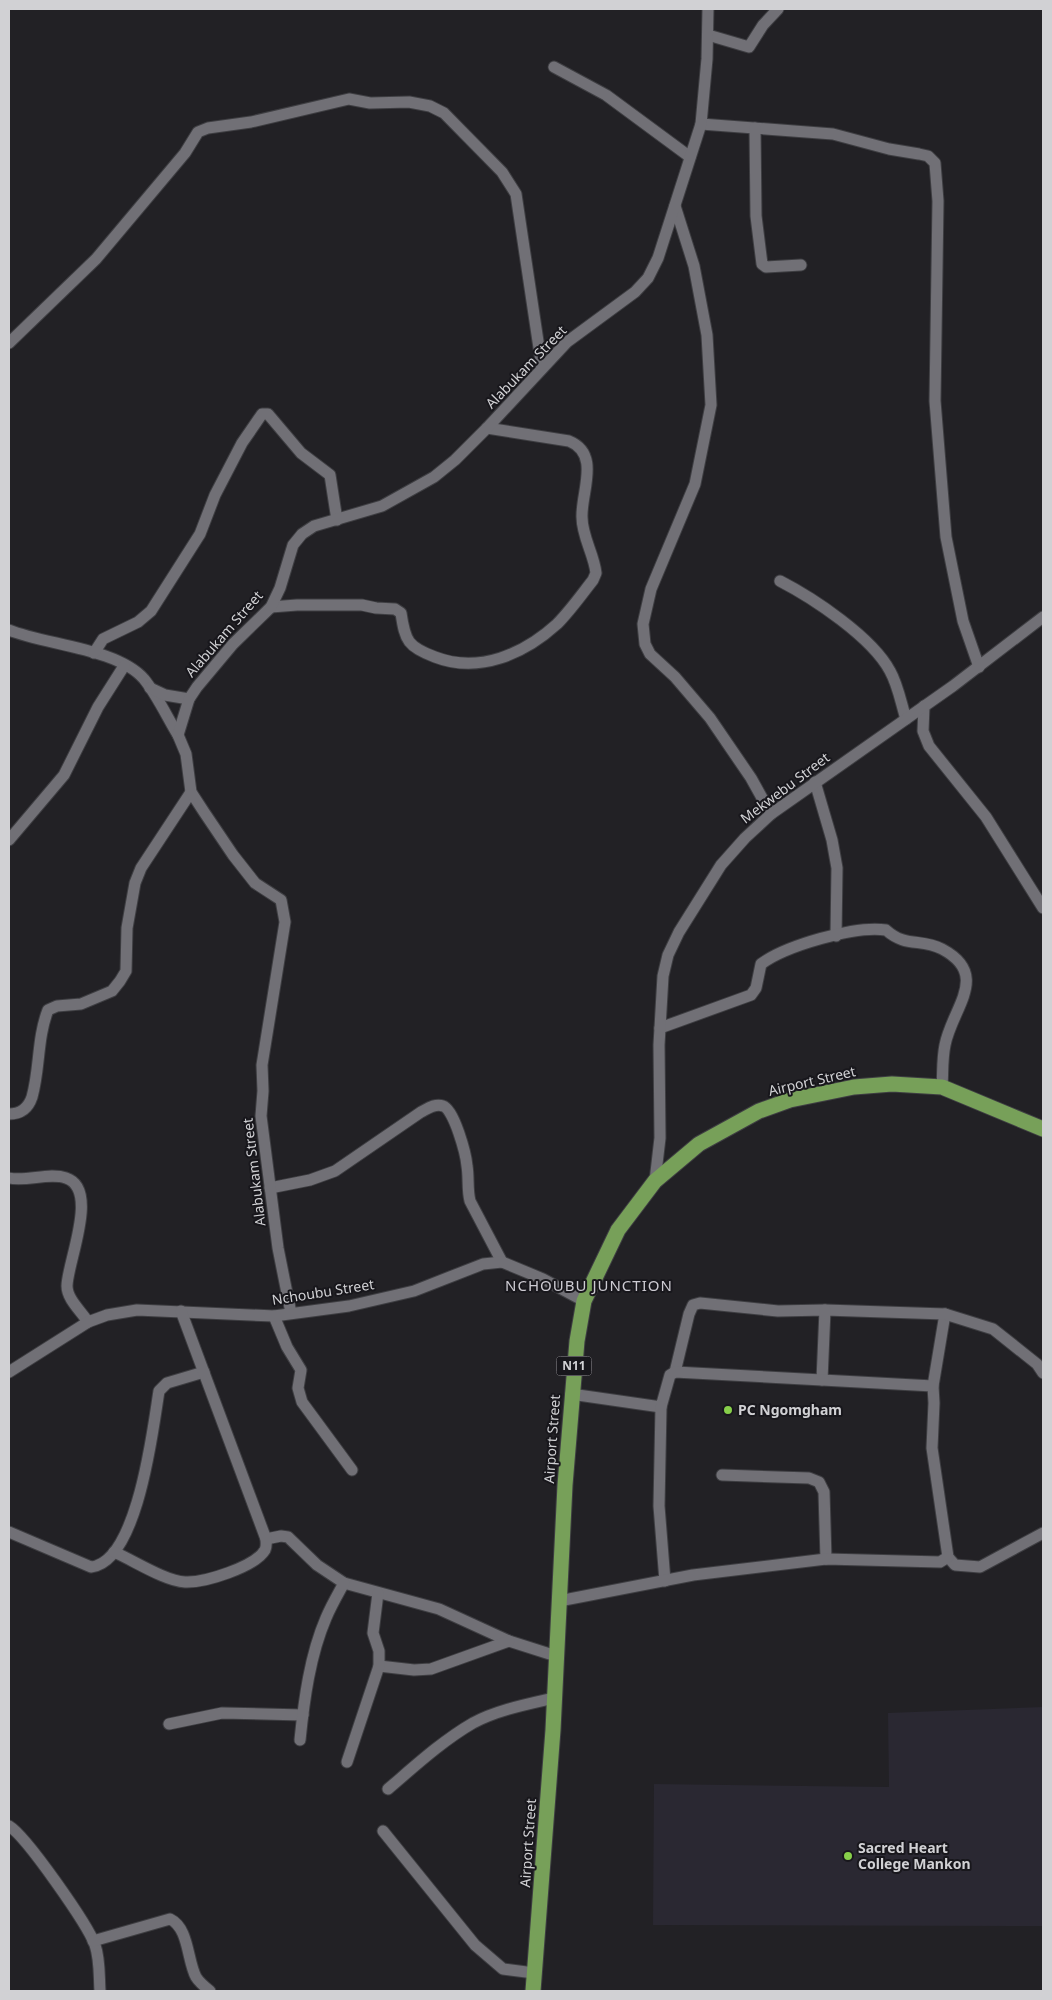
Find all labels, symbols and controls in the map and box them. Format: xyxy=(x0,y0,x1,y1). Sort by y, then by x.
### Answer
street label: Alabukam Street xyxy=(481,321,570,412)
street label: Alabukam Street xyxy=(181,586,266,681)
street label: Mekwebu Street xyxy=(736,748,833,827)
street label: Airport Street xyxy=(766,1061,857,1100)
street label: Alabukam Street xyxy=(237,1117,270,1227)
street label: Nchoubu Street xyxy=(271,1274,375,1309)
district label: NCHOUBU JUNCTION xyxy=(505,1275,673,1295)
road number: N11 xyxy=(556,1356,592,1375)
street label: Airport Street xyxy=(539,1394,564,1484)
place label: PC Ngomgham xyxy=(738,1400,842,1419)
marker: PC Ngomgham xyxy=(722,1404,734,1416)
street label: Airport Street xyxy=(515,1798,540,1888)
place label: Sacred Heart College Mankon xyxy=(858,1838,971,1873)
marker: Sacred Heart College Mankon xyxy=(842,1850,854,1862)

